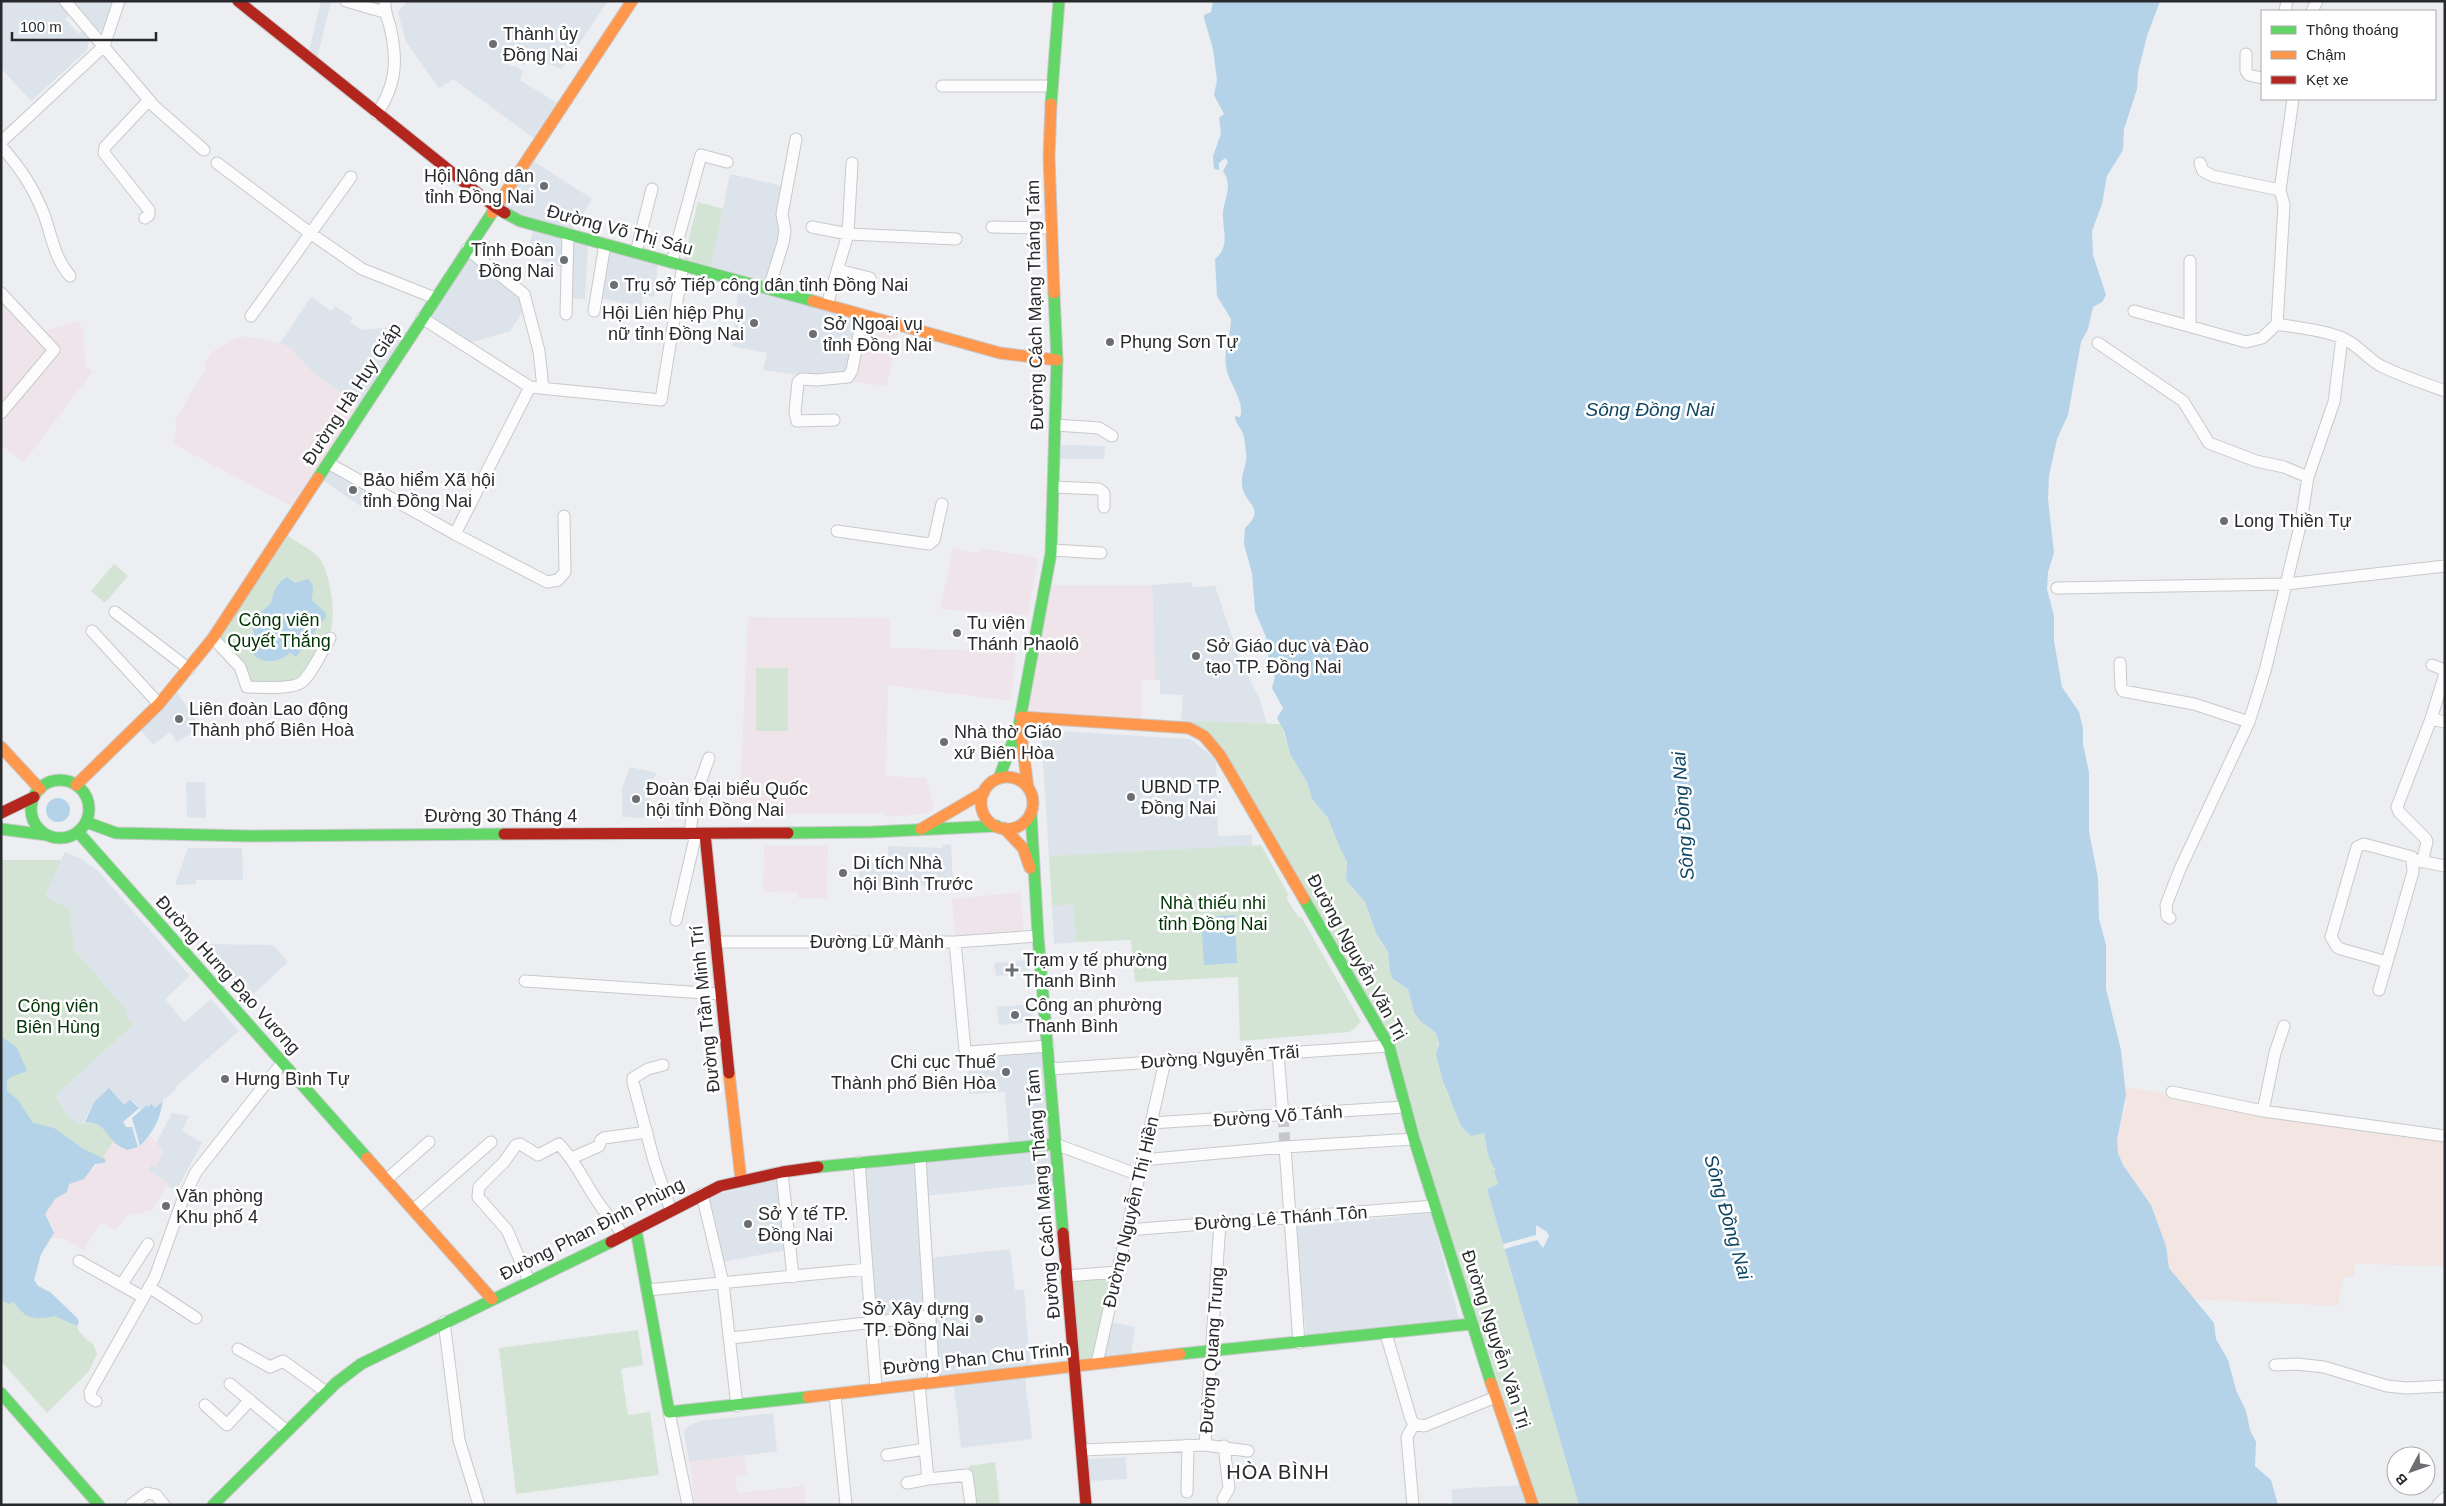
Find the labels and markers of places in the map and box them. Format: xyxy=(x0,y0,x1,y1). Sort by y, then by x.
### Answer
place label: Thành ủy Đồng Nai xyxy=(503,24,578,65)
marker: Thành ủy Đồng Nai xyxy=(487,38,499,50)
place label: Hội Nông dân tỉnh Đồng Nai xyxy=(424,166,534,207)
marker: Hội Nông dân tỉnh Đồng Nai xyxy=(538,180,550,192)
place label: Tỉnh Đoàn Đồng Nai xyxy=(471,240,554,281)
marker: Tỉnh Đoàn Đồng Nai xyxy=(558,254,570,266)
place label: Trụ sở Tiếp công dân tỉnh Đồng Nai xyxy=(624,275,908,295)
marker: Trụ sở Tiếp công dân tỉnh Đồng Nai xyxy=(608,279,620,291)
place label: Hội Liên hiệp Phụ nữ tỉnh Đồng Nai xyxy=(602,303,744,344)
place label: Sở Ngoại vụ tỉnh Đồng Nai xyxy=(823,314,932,355)
marker: Hội Liên hiệp Phụ nữ tỉnh Đồng Nai xyxy=(748,317,760,329)
marker: Sở Ngoại vụ tỉnh Đồng Nai xyxy=(807,328,819,340)
place label: Phụng Sơn Tự xyxy=(1120,332,1239,352)
marker: Phụng Sơn Tự xyxy=(1104,336,1116,348)
place label: Bảo hiểm Xã hội tỉnh Đồng Nai xyxy=(363,470,495,511)
marker: Bảo hiểm Xã hội tỉnh Đồng Nai xyxy=(347,484,359,496)
place label: Long Thiền Tự xyxy=(2234,511,2351,531)
marker: Long Thiền Tự xyxy=(2218,515,2230,527)
place label: Tu viện Thánh Phaolô xyxy=(967,613,1079,654)
marker: Tu viện Thánh Phaolô xyxy=(951,627,963,639)
place label: Sở Giáo dục và Đào tạo TP. Đồng Nai xyxy=(1206,636,1369,677)
marker: Sở Giáo dục và Đào tạo TP. Đồng Nai xyxy=(1190,650,1202,662)
place label: Liên đoàn Lao động Thành phố Biên Hoà xyxy=(189,699,355,740)
marker: Liên đoàn Lao động Thành phố Biên Hoà xyxy=(173,713,185,725)
place label: Nhà thờ Giáo xứ Biên Hòa xyxy=(954,722,1062,763)
marker: Nhà thờ Giáo xứ Biên Hòa xyxy=(938,736,950,748)
place label: UBND TP. Đồng Nai xyxy=(1141,777,1222,818)
place label: Đoàn Đại biểu Quốc hội tỉnh Đồng Nai xyxy=(646,779,808,820)
marker: UBND TP. Đồng Nai xyxy=(1125,791,1137,803)
marker: Đoàn Đại biểu Quốc hội tỉnh Đồng Nai xyxy=(630,793,642,805)
place label: Di tích Nhà hội Bình Trước xyxy=(853,853,973,894)
marker: Di tích Nhà hội Bình Trước xyxy=(837,867,849,879)
place label: Trạm y tế phường Thanh Bình xyxy=(1023,950,1167,991)
marker: Trạm y tế phường Thanh Bình xyxy=(1005,963,1019,977)
place label: Công an phường Thanh Bình xyxy=(1025,995,1162,1036)
marker: Công an phường Thanh Bình xyxy=(1009,1009,1021,1021)
place label: Chi cục Thuế Thành phố Biên Hòa xyxy=(831,1052,997,1093)
marker: Chi cục Thuế Thành phố Biên Hòa xyxy=(1000,1066,1012,1078)
place label: Hưng Bình Tự xyxy=(235,1069,350,1089)
marker: Hưng Bình Tự xyxy=(219,1073,231,1085)
place label: Văn phòng Khu phố 4 xyxy=(176,1186,263,1227)
marker: Văn phòng Khu phố 4 xyxy=(160,1200,172,1212)
place label: Sở Y tế TP. Đồng Nai xyxy=(758,1204,849,1245)
marker: Sở Y tế TP. Đồng Nai xyxy=(742,1218,754,1230)
place label: Sở Xây dựng TP. Đồng Nai xyxy=(862,1299,969,1340)
marker: Sở Xây dựng TP. Đồng Nai xyxy=(973,1313,985,1325)

